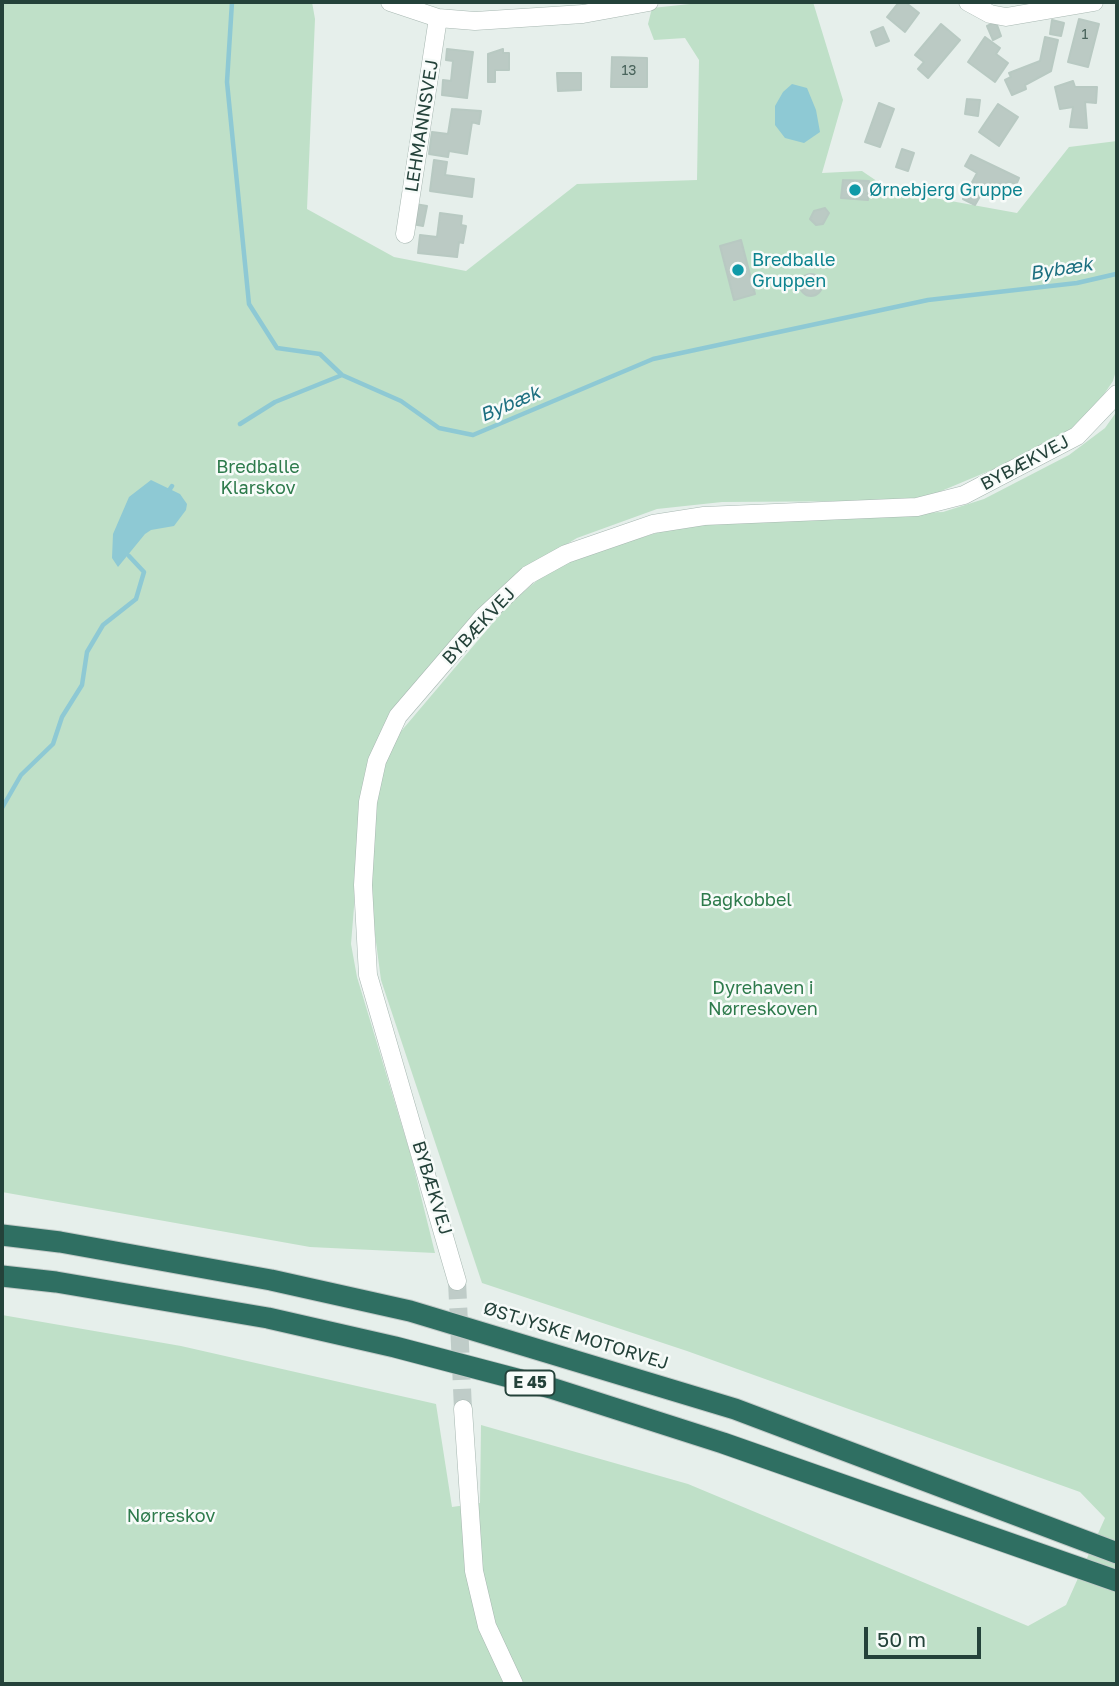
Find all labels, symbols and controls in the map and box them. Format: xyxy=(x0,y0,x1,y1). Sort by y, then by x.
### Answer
house number: 1 xyxy=(1082,27,1088,43)
street label: LEHMANNSVEJ xyxy=(401,58,443,194)
house number: 13 xyxy=(622,63,636,79)
place label: Ørnebjerg Gruppe xyxy=(869,179,1023,201)
marker: Ørnebjerg Gruppe xyxy=(847,182,863,198)
place label: Bredballe Gruppen xyxy=(752,249,835,292)
water label: Bybæk xyxy=(1028,253,1094,285)
marker: Bredballe Gruppen xyxy=(730,262,746,278)
water label: Bybæk xyxy=(476,381,544,427)
street label: BYBÆKVEJ xyxy=(977,431,1073,495)
park label: Bredballe Klarskov xyxy=(216,456,300,498)
street label: BYBÆKVEJ xyxy=(438,583,520,669)
park label: Bagkobbel xyxy=(700,889,792,911)
park label: Dyrehaven i Nørreskoven xyxy=(708,977,818,1020)
street label: BYBÆKVEJ xyxy=(407,1138,457,1238)
street label: ØSTJYSKE MOTORVEJ xyxy=(481,1298,671,1374)
road number: E 45 xyxy=(505,1371,554,1396)
park label: Nørreskov xyxy=(127,1505,215,1527)
scale bar xyxy=(867,1612,984,1656)
text: 50 m xyxy=(877,1626,926,1652)

